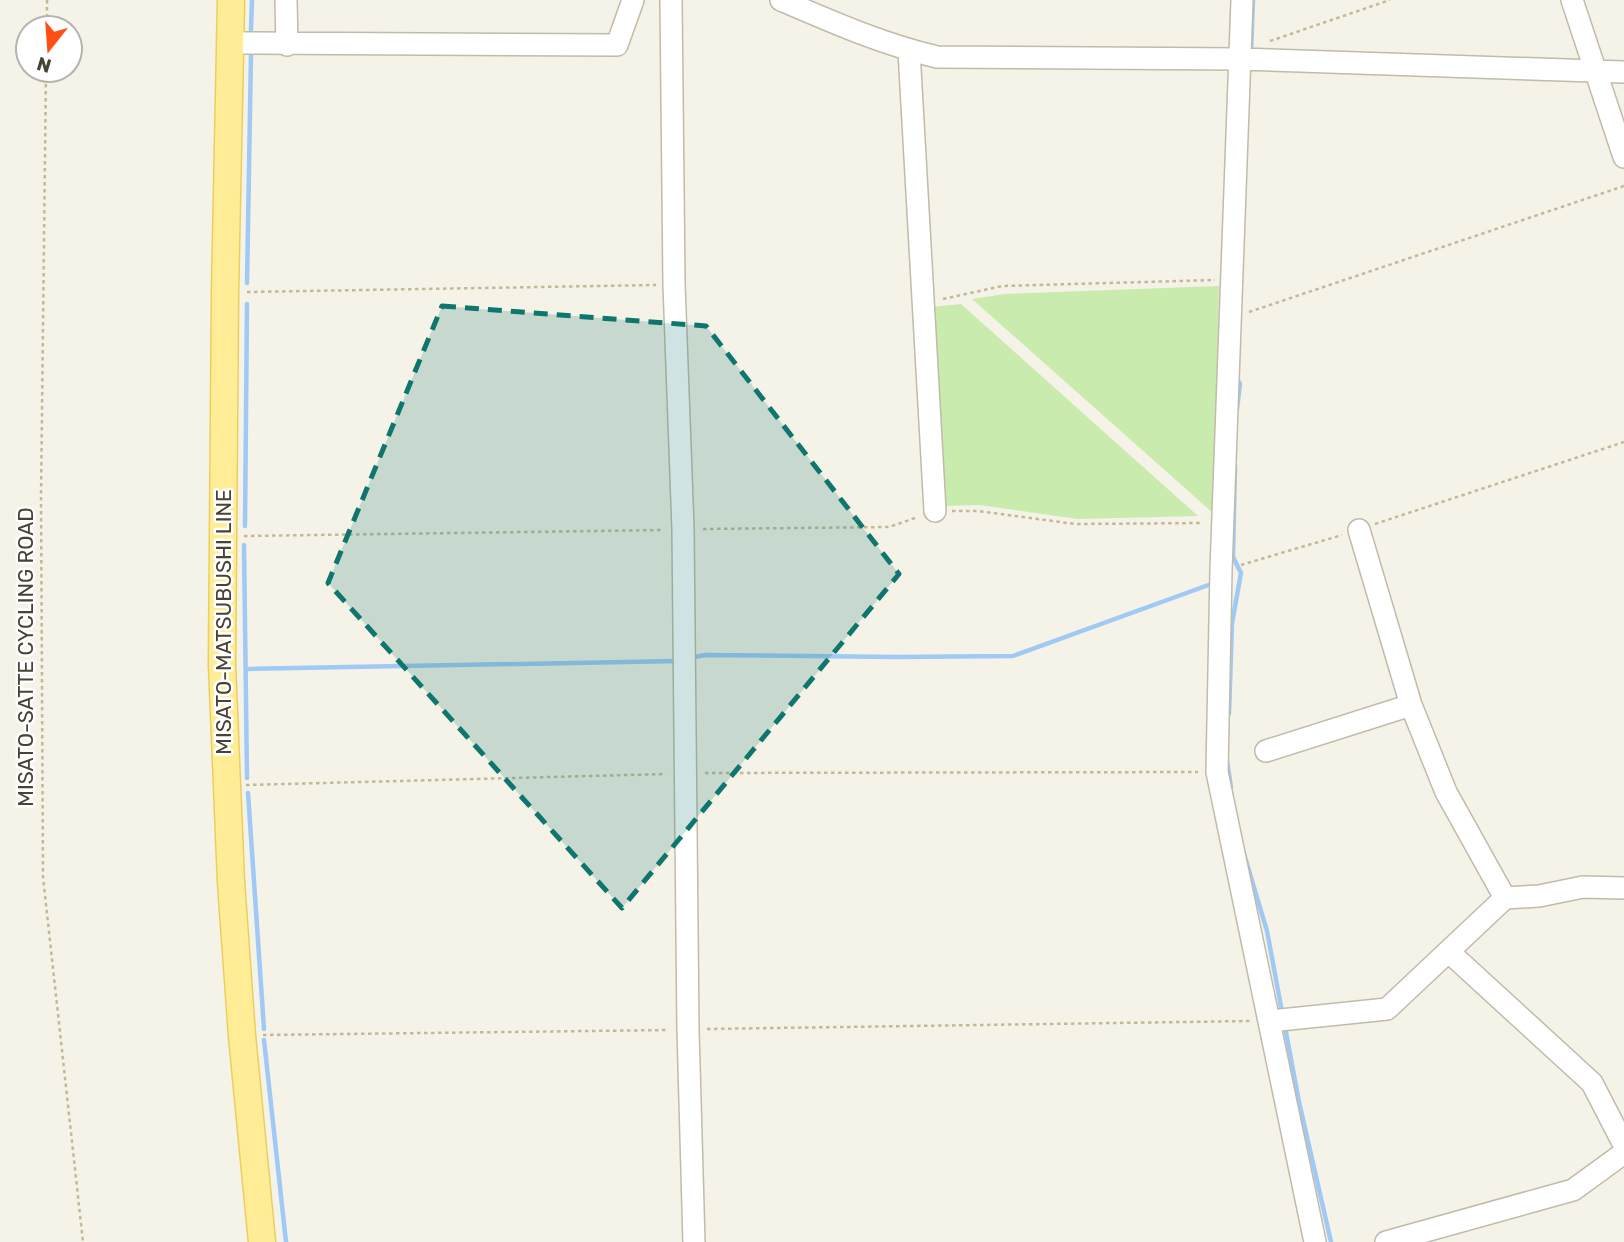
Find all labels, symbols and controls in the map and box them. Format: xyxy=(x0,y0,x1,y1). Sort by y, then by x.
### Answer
north arrow xyxy=(14,14,84,84)
text: N xyxy=(34,52,54,78)
street label: MISATO-MATSUBUSHI LINE xyxy=(211,489,236,755)
street label: MISATO-SATTE CYCLING ROAD xyxy=(13,507,38,807)

